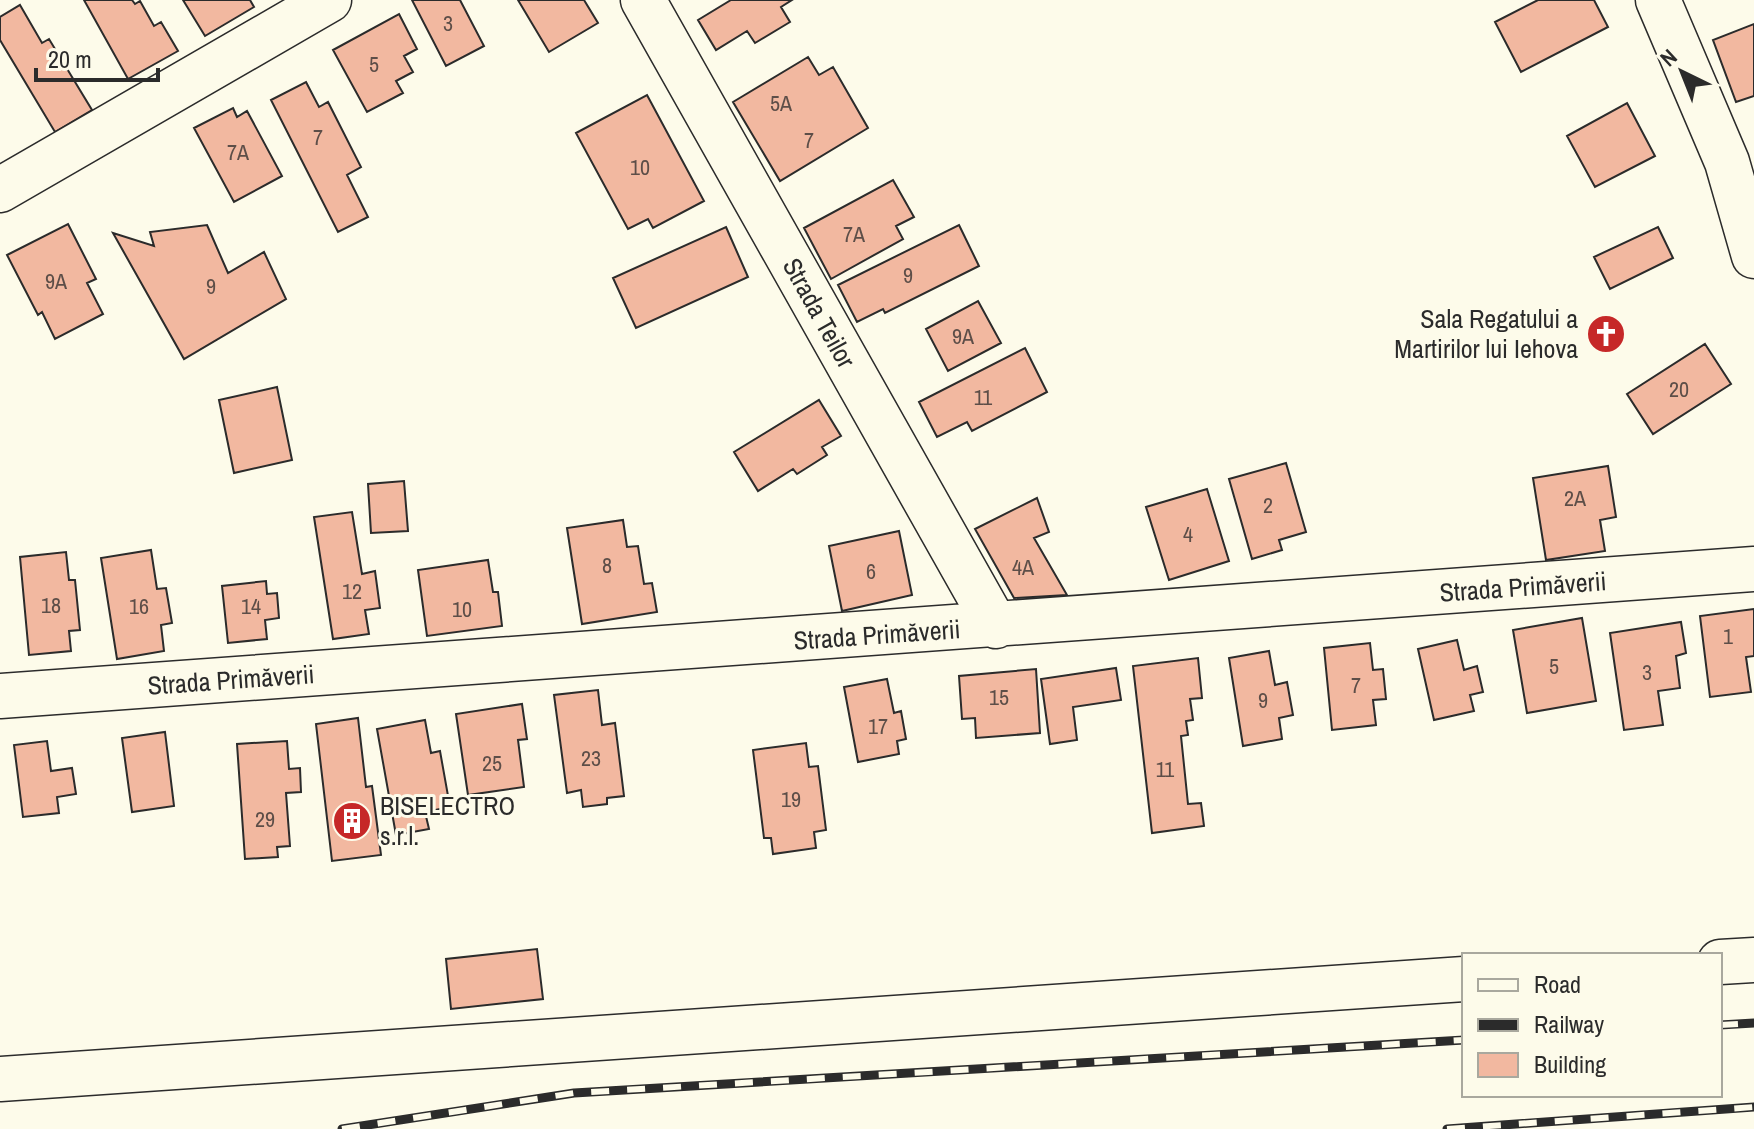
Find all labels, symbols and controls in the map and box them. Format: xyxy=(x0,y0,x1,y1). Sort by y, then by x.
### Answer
house number: 3 xyxy=(443,8,453,38)
scale bar xyxy=(36,32,158,82)
north arrow xyxy=(1642,32,1722,112)
text: N xyxy=(1653,42,1683,73)
text: 20 m xyxy=(48,43,92,75)
house number: 5 xyxy=(369,49,379,79)
house number: 5A xyxy=(770,88,793,118)
house number: 7 xyxy=(313,122,323,152)
house number: 7 xyxy=(804,125,814,155)
house number: 7A xyxy=(227,137,250,167)
house number: 10 xyxy=(630,152,650,182)
house number: 7A xyxy=(843,219,866,249)
street label: Strada Teilor xyxy=(775,252,864,374)
house number: 9 xyxy=(903,260,913,290)
house number: 9A xyxy=(45,266,68,296)
house number: 9 xyxy=(206,271,216,301)
place label: Sala Regatului a Martirilor lui Iehova xyxy=(1394,301,1578,366)
church icon: Sala Regatului a Martirilor lui Iehova xyxy=(1585,313,1627,355)
house number: 9A xyxy=(952,321,975,351)
house number: 20 xyxy=(1669,374,1689,404)
house number: 11 xyxy=(974,382,992,412)
house number: 2A xyxy=(1564,483,1587,513)
house number: 2 xyxy=(1263,490,1273,520)
house number: 4 xyxy=(1183,519,1193,549)
house number: 8 xyxy=(602,550,612,580)
house number: 4A xyxy=(1012,552,1035,582)
house number: 6 xyxy=(866,556,876,586)
street label: Strada Primăverii xyxy=(1438,563,1608,610)
house number: 12 xyxy=(342,576,362,606)
house number: 18 xyxy=(41,590,61,620)
house number: 16 xyxy=(129,591,149,621)
house number: 14 xyxy=(241,591,261,621)
house number: 10 xyxy=(452,594,472,624)
street label: Strada Primăverii xyxy=(792,611,962,658)
house number: 1 xyxy=(1723,621,1733,651)
house number: 5 xyxy=(1549,651,1559,681)
street label: Strada Primăverii xyxy=(146,656,316,703)
house number: 3 xyxy=(1642,657,1652,687)
house number: 7 xyxy=(1351,670,1361,700)
house number: 15 xyxy=(989,682,1009,712)
house number: 9 xyxy=(1258,685,1268,715)
house number: 17 xyxy=(868,711,888,741)
house number: 23 xyxy=(581,743,601,773)
house number: 25 xyxy=(482,748,502,778)
house number: 11 xyxy=(1156,754,1174,784)
house number: 19 xyxy=(781,784,801,814)
place label: BISELECTRO s.r.l. xyxy=(380,788,515,853)
building icon: BISELECTRO s.r.l. xyxy=(331,800,373,842)
house number: 29 xyxy=(255,804,275,834)
legend xyxy=(1462,953,1722,1097)
text: Road xyxy=(1534,968,1581,1000)
text: Railway xyxy=(1534,1008,1604,1040)
text: Building xyxy=(1534,1048,1606,1080)

